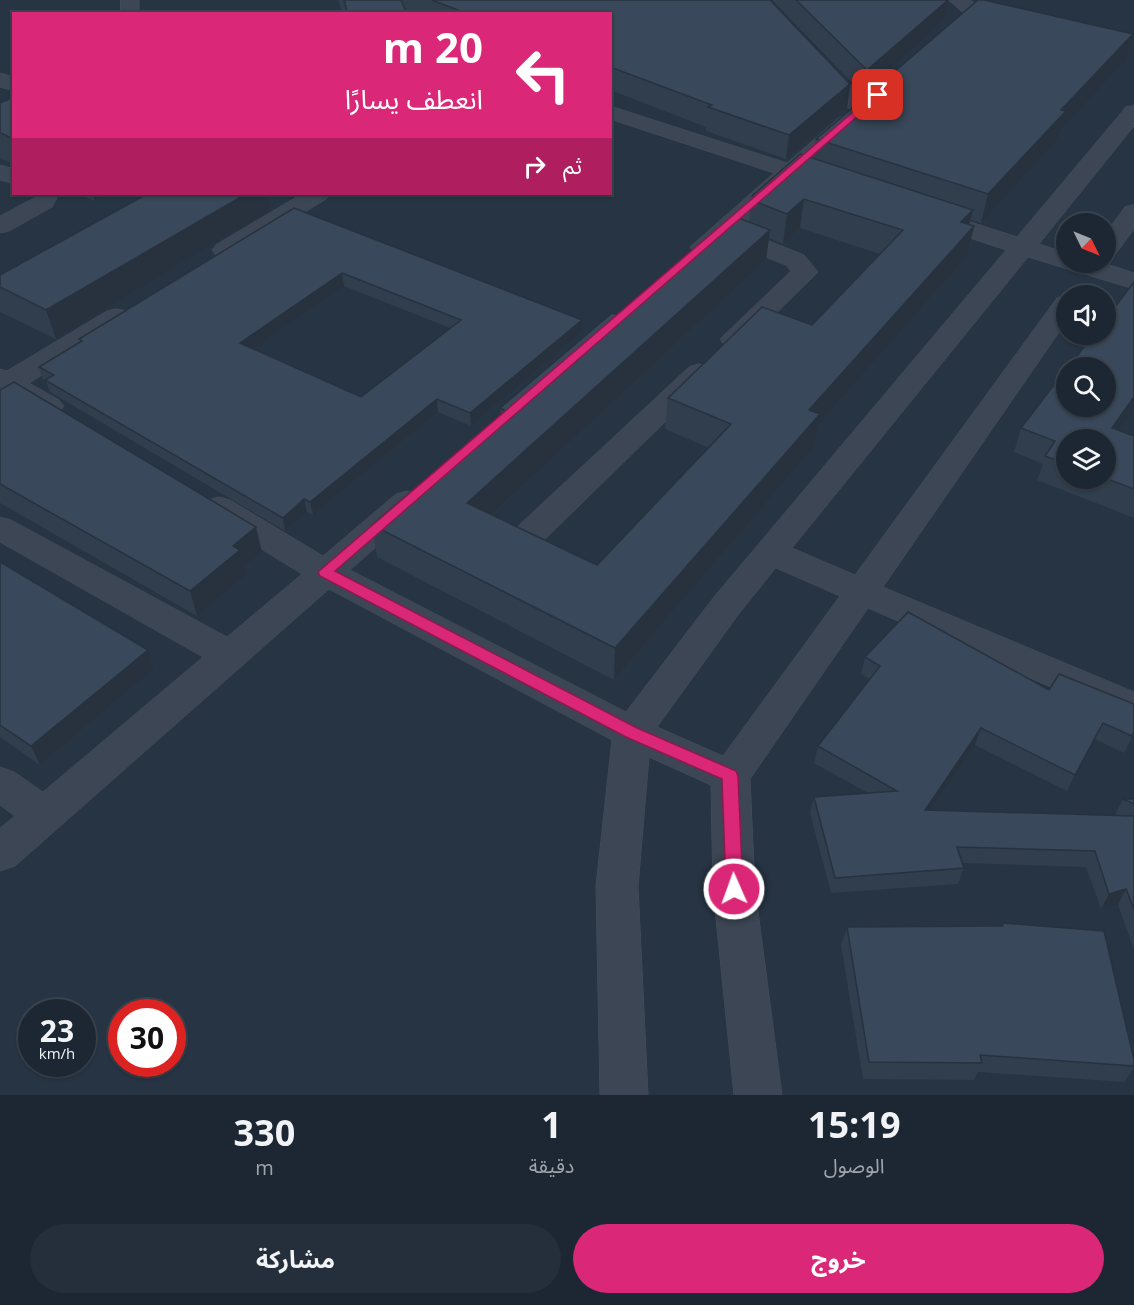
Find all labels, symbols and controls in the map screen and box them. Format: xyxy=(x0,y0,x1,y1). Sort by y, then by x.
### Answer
text: 20 m xyxy=(383,18,483,75)
icon: left xyxy=(504,36,582,114)
pin xyxy=(852,69,903,120)
icon: arrive xyxy=(861,78,894,111)
text: انعطف يسارًا xyxy=(345,80,483,117)
icon: right xyxy=(518,150,551,183)
text: ثم xyxy=(563,150,582,180)
north arrow xyxy=(1056,213,1116,273)
map controls xyxy=(1056,213,1116,489)
button: sound xyxy=(1056,285,1116,345)
button: search xyxy=(1056,357,1116,417)
button: layers xyxy=(1056,429,1116,489)
position arrow xyxy=(702,857,766,921)
speed limit sign: 30 xyxy=(108,999,186,1077)
text: 23 xyxy=(40,1010,74,1051)
text: km/h xyxy=(39,1043,75,1063)
text: 1 xyxy=(541,1100,562,1149)
text: 15:19 xyxy=(808,1100,900,1149)
text: 330 xyxy=(234,1108,295,1157)
text: دقيقة xyxy=(529,1152,574,1179)
text: الوصول xyxy=(824,1152,885,1179)
text: m xyxy=(255,1154,274,1181)
button: مشاركة xyxy=(30,1224,561,1293)
button: خروج xyxy=(573,1224,1104,1293)

